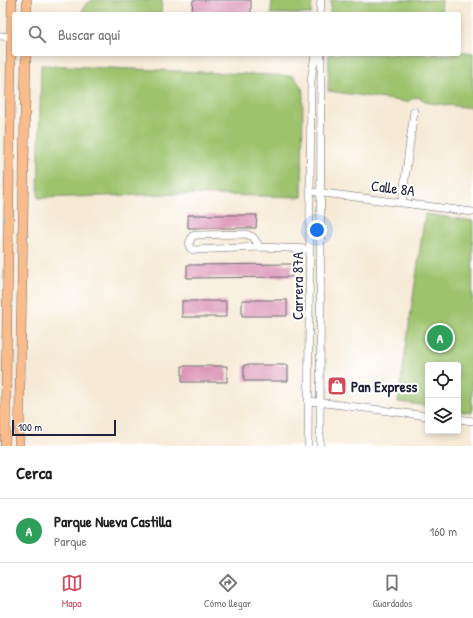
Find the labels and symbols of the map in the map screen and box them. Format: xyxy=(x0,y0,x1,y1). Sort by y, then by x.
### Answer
street label: Calle 8A xyxy=(370,175,417,201)
your location xyxy=(307,220,327,240)
street label: Carrera 87A xyxy=(287,251,308,320)
pin: A xyxy=(427,323,453,353)
shop icon: Pan Express xyxy=(326,375,348,397)
place label: Pan Express xyxy=(351,376,418,398)
scale bar xyxy=(12,418,116,437)

